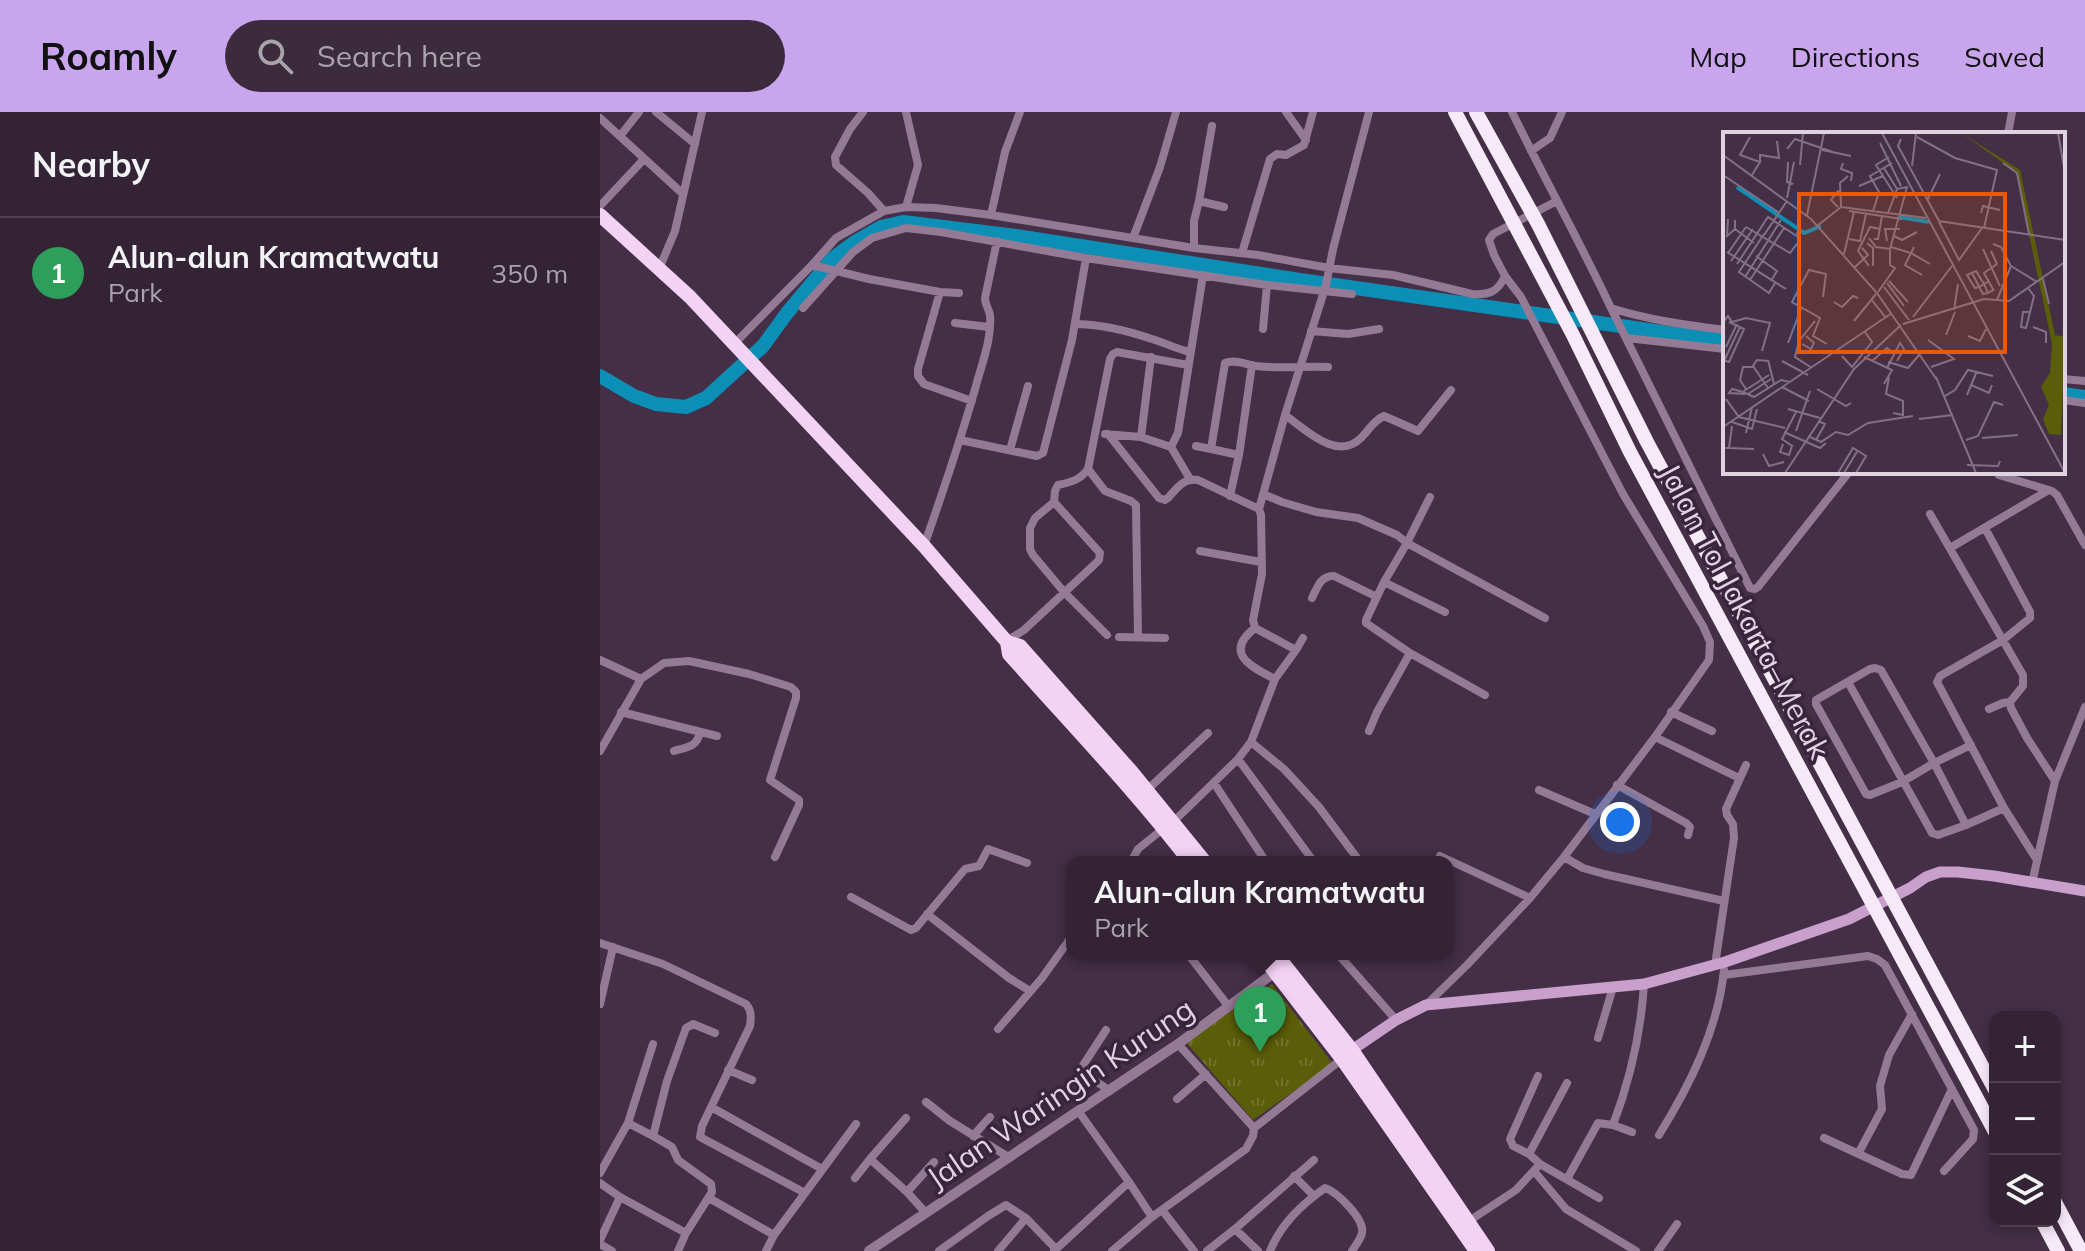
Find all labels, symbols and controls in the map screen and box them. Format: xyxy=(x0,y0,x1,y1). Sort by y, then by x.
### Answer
search box xyxy=(225,20,785,92)
text: Roamly xyxy=(40,32,177,80)
icon: search xyxy=(253,34,297,78)
text: Search here xyxy=(317,37,482,75)
text: Map xyxy=(1689,39,1747,74)
text: Directions xyxy=(1791,39,1920,74)
text: Saved xyxy=(1964,39,2045,74)
inset map xyxy=(1723,132,2065,474)
text: Nearby xyxy=(32,143,150,186)
text: Alun-alun Kramatwatu xyxy=(108,238,440,276)
text: 1 xyxy=(50,257,66,290)
text: 350 m xyxy=(492,257,568,290)
text: Park xyxy=(108,276,163,309)
street label: Jalan Tol Jakarta–Merak xyxy=(1651,457,1839,766)
your location xyxy=(1600,802,1640,842)
popup xyxy=(1066,856,1454,960)
text: Alun-alun Kramatwatu xyxy=(1094,873,1426,911)
text: Park xyxy=(1094,911,1149,944)
pin: 1 xyxy=(1234,986,1286,1052)
street label: Jalan Waringin Kurung xyxy=(919,989,1201,1197)
map controls xyxy=(1989,1011,2061,1227)
button: + xyxy=(1989,1011,2061,1083)
button: − xyxy=(1989,1083,2061,1155)
button: layers xyxy=(1989,1155,2061,1227)

